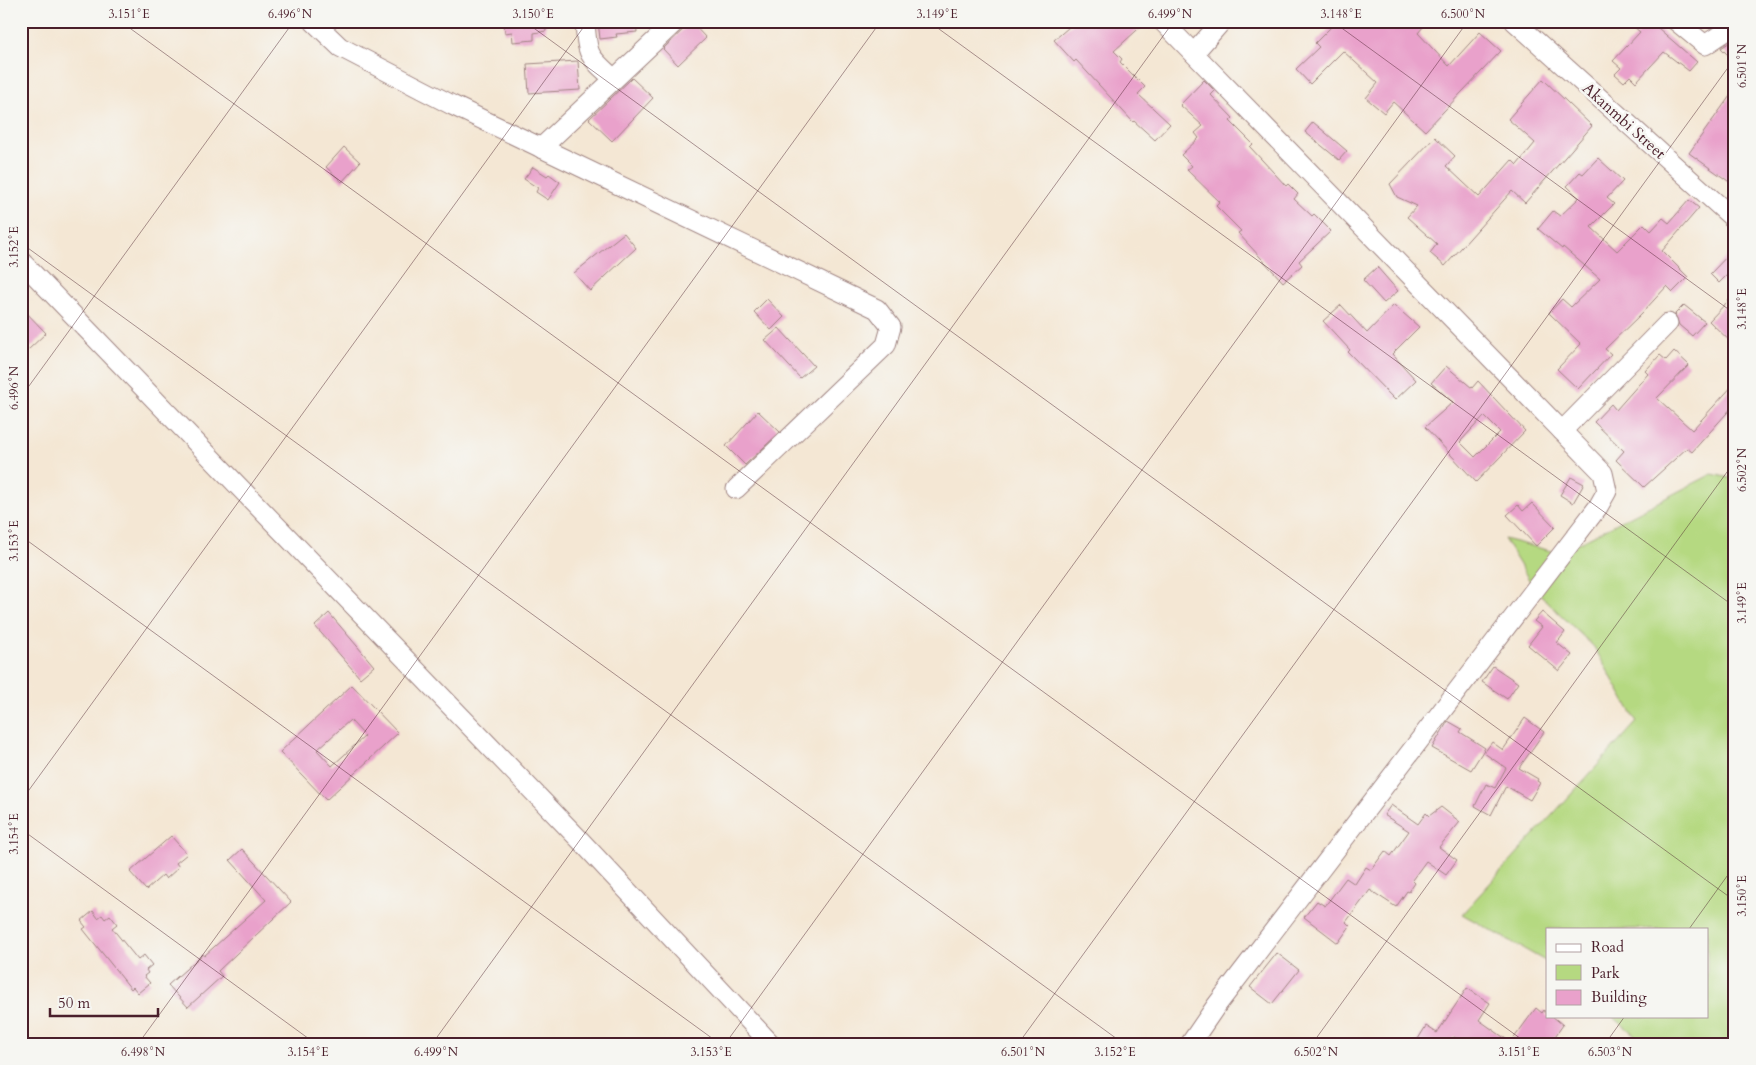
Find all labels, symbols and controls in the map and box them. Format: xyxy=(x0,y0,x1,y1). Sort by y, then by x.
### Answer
text: 3.151°E xyxy=(108,6,150,22)
text: 6.496°N xyxy=(268,6,313,22)
text: 3.150°E xyxy=(512,6,554,22)
text: 3.149°E xyxy=(916,6,958,22)
text: 6.499°N xyxy=(1148,6,1193,22)
text: 3.148°E xyxy=(1320,6,1362,22)
text: 6.500°N xyxy=(1441,6,1486,22)
text: 6.501°N xyxy=(1734,43,1750,88)
street label: Akanmbi Street xyxy=(1577,78,1671,164)
text: 3.152°E xyxy=(6,226,22,268)
text: 3.148°E xyxy=(1734,288,1750,330)
text: 6.496°N xyxy=(6,365,22,410)
text: 6.502°N xyxy=(1734,447,1750,492)
text: 3.153°E xyxy=(6,520,22,562)
text: 3.149°E xyxy=(1734,582,1750,624)
text: 3.154°E xyxy=(6,813,22,855)
text: 3.150°E xyxy=(1734,875,1750,917)
legend xyxy=(1546,928,1708,1018)
text: Road xyxy=(1591,937,1624,957)
text: Park xyxy=(1591,963,1620,983)
scale bar xyxy=(50,985,158,1017)
text: Building xyxy=(1591,987,1647,1007)
text: 50 m xyxy=(58,993,90,1013)
text: 6.498°N xyxy=(121,1044,166,1060)
text: 3.154°E xyxy=(287,1044,329,1060)
text: 6.499°N xyxy=(414,1044,459,1060)
text: 3.153°E xyxy=(690,1044,732,1060)
text: 6.501°N xyxy=(1001,1044,1046,1060)
text: 3.152°E xyxy=(1094,1044,1136,1060)
text: 6.502°N xyxy=(1294,1044,1339,1060)
text: 3.151°E xyxy=(1498,1044,1540,1060)
text: 6.503°N xyxy=(1588,1044,1633,1060)

